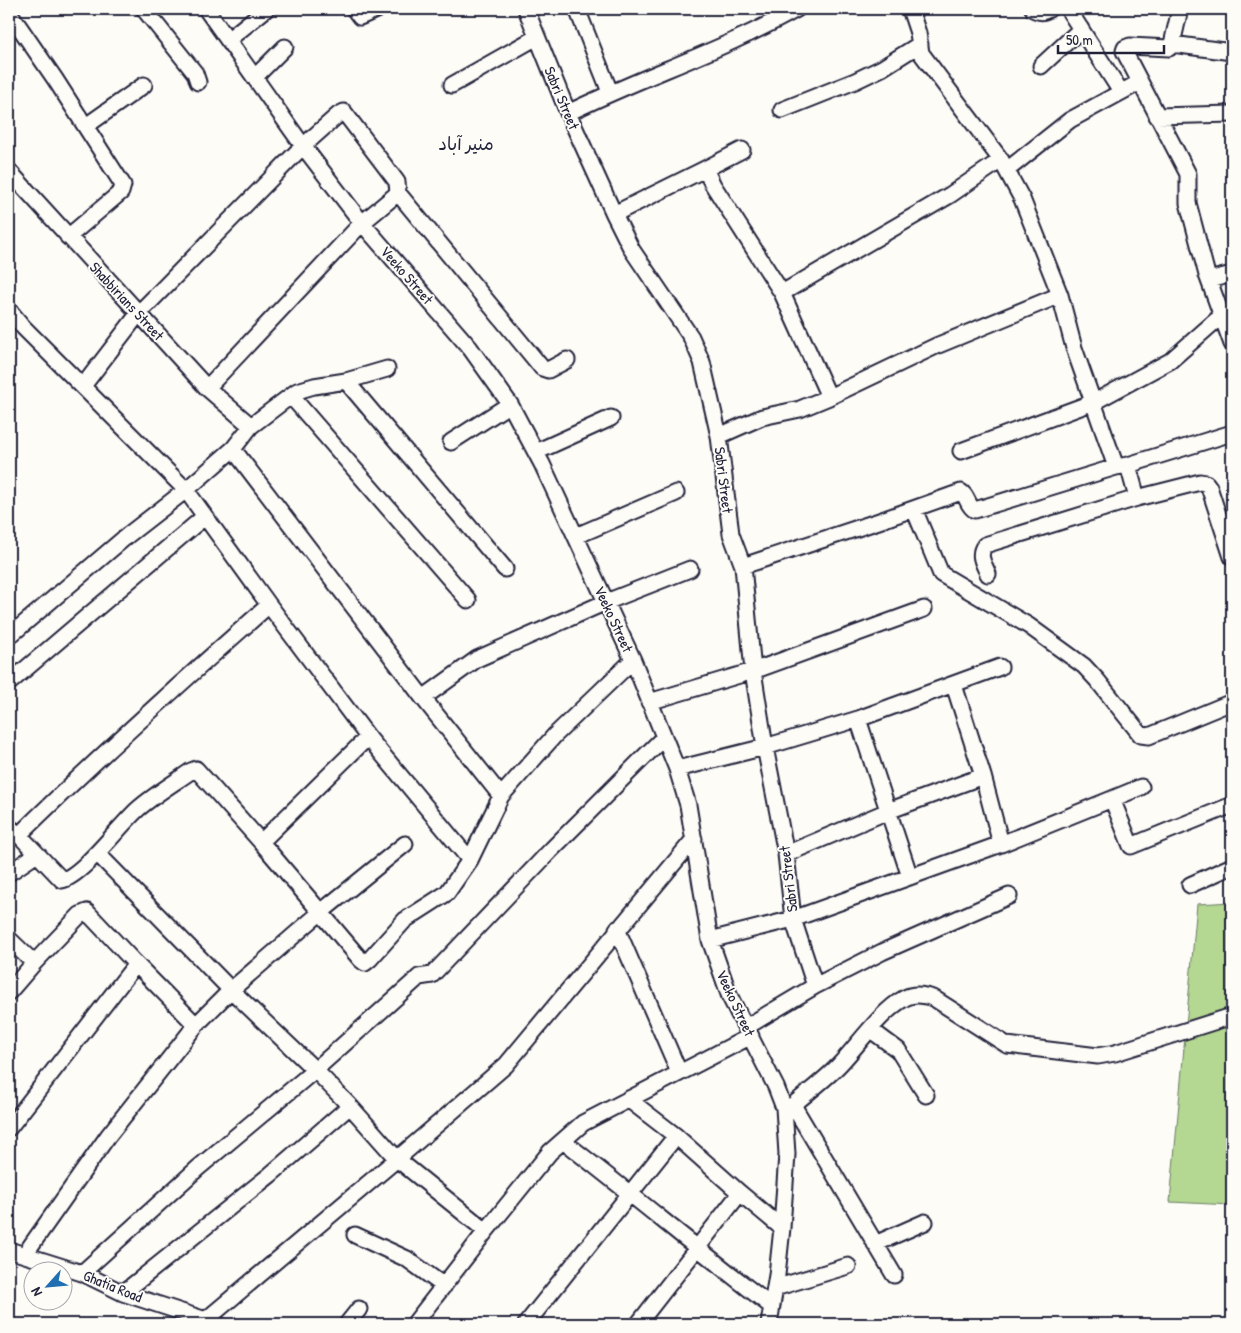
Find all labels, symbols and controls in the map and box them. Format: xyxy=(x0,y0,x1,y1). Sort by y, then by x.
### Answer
scale bar xyxy=(1058,22,1165,54)
text: 50 m xyxy=(1066,29,1093,50)
street label: Sabri Street xyxy=(539,63,585,133)
district label: منیر آباد xyxy=(438,131,494,156)
street label: Veeko Street xyxy=(376,241,439,309)
street label: Shabbirians Street xyxy=(85,257,170,346)
street label: Sabri Street xyxy=(710,446,739,515)
street label: Veeko Street xyxy=(589,582,639,656)
street label: Sabri Street xyxy=(773,844,802,913)
street label: Veeko Street xyxy=(711,966,761,1040)
north arrow xyxy=(22,1260,72,1310)
street label: Ghatia Road xyxy=(80,1265,146,1307)
text: N xyxy=(26,1284,46,1300)

